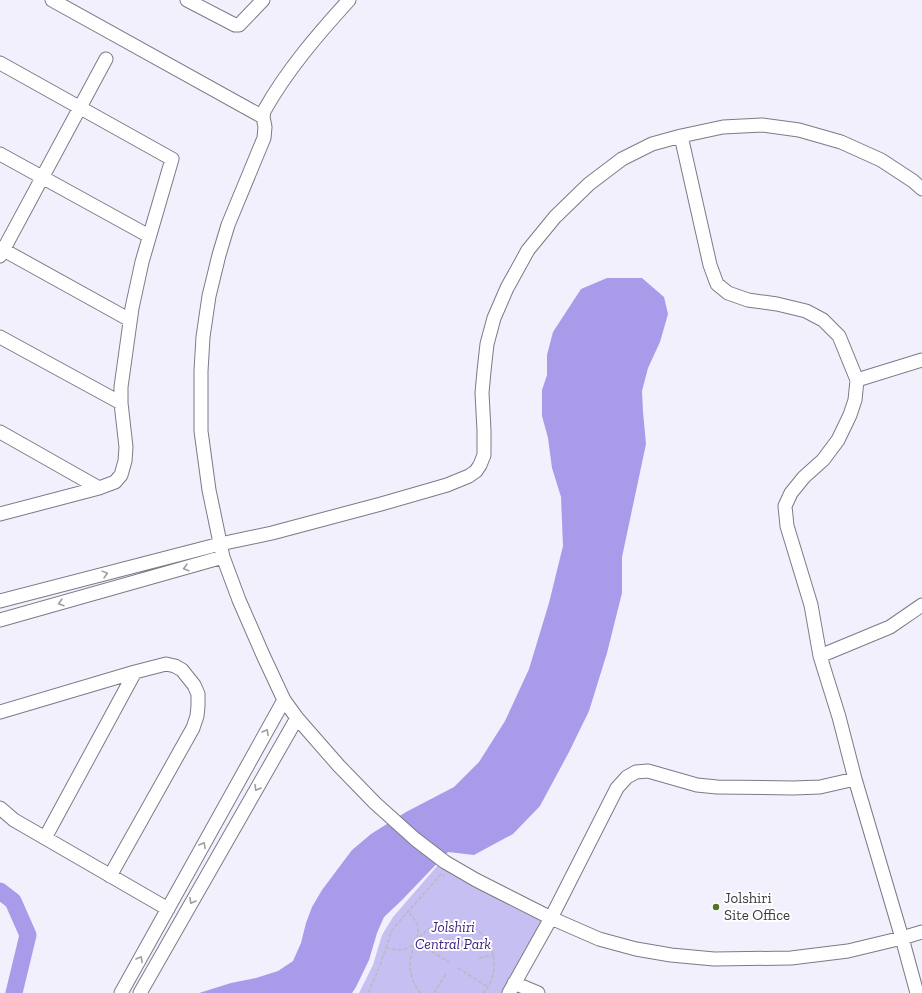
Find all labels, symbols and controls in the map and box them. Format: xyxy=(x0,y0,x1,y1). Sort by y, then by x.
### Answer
one-way arrow xyxy=(183,563,190,572)
one-way arrow xyxy=(102,570,109,578)
one-way arrow xyxy=(57,598,64,607)
one-way arrow xyxy=(262,728,269,736)
one-way arrow xyxy=(254,784,261,791)
one-way arrow xyxy=(199,842,206,849)
place label: Jolshiri Site Office xyxy=(724,889,790,924)
one-way arrow xyxy=(190,897,197,904)
marker: Jolshiri Site Office xyxy=(711,902,721,912)
park label: Jolshiri Central Park xyxy=(415,918,491,953)
one-way arrow xyxy=(136,956,143,963)

